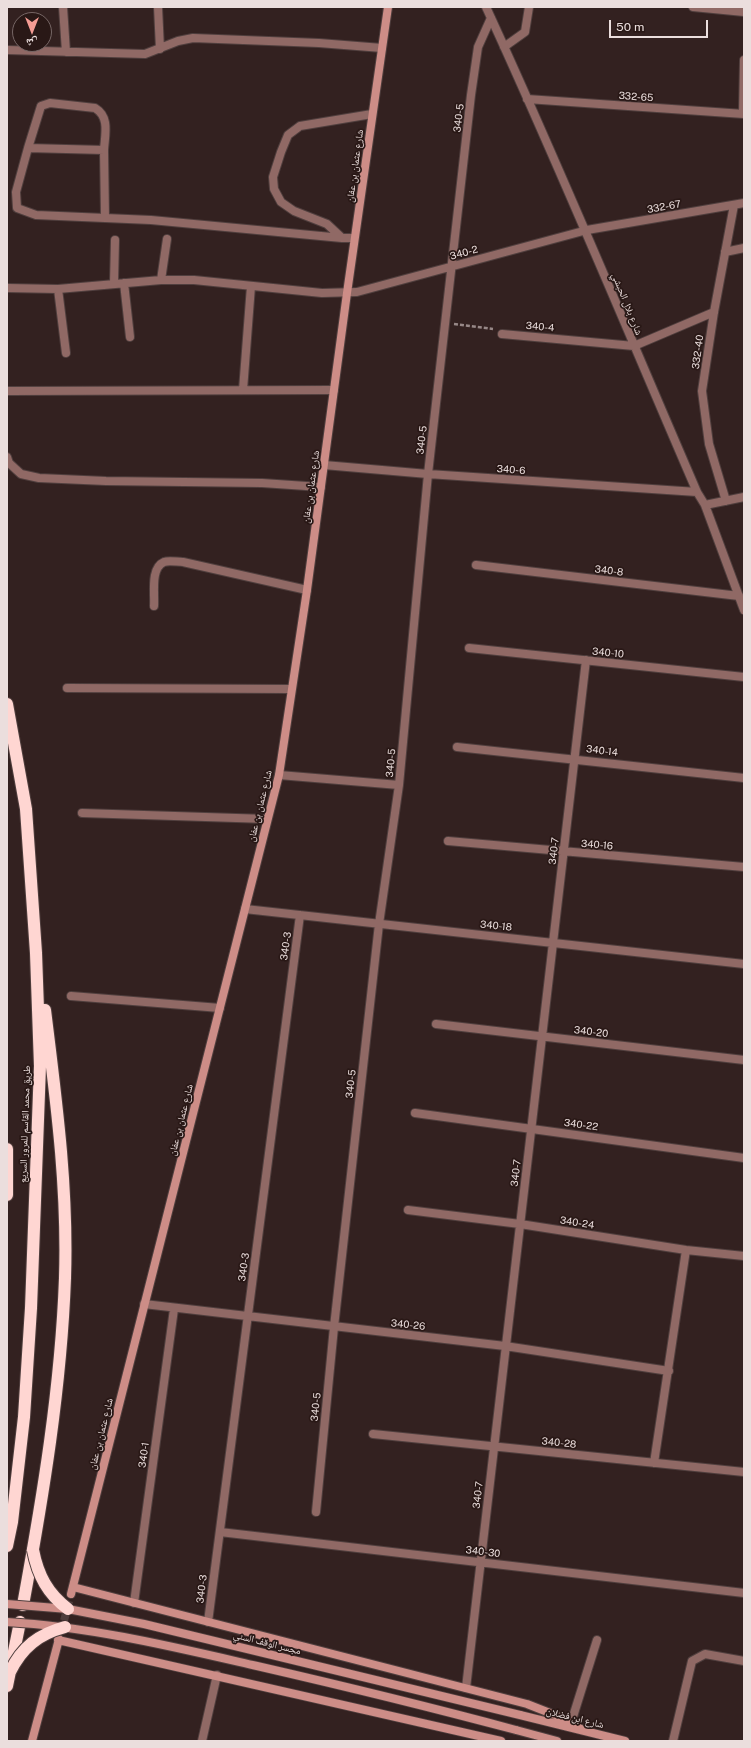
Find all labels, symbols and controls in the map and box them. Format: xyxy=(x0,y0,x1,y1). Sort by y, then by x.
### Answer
north arrow xyxy=(12,12,52,52)
scale bar xyxy=(611,12,710,38)
text: 50 m xyxy=(616,20,644,34)
text: ش xyxy=(26,37,38,49)
street label: 332-65 xyxy=(618,90,654,104)
street label: 340-5 xyxy=(451,103,467,133)
street label: شارع عثمان بن عفان xyxy=(344,129,366,203)
street label: 332-67 xyxy=(646,198,682,216)
street label: 340-2 xyxy=(449,244,479,262)
street label: شارع بلال الحبشي xyxy=(609,271,645,337)
street label: 340-4 xyxy=(525,320,555,334)
street label: 332-40 xyxy=(690,334,706,370)
street label: 340-5 xyxy=(414,425,430,455)
street label: شارع عثمان بن عفان xyxy=(300,450,322,524)
street label: 340-6 xyxy=(496,463,526,477)
street label: 340-8 xyxy=(594,563,624,579)
street label: 340-10 xyxy=(592,645,624,661)
street label: 340-14 xyxy=(585,743,619,759)
street label: 340-5 xyxy=(384,748,398,778)
street label: شارع عثمان بن عفان xyxy=(245,769,275,843)
street label: 340-7 xyxy=(546,837,562,865)
street label: 340-16 xyxy=(581,838,613,852)
street label: 340-18 xyxy=(479,918,513,934)
street label: 340-3 xyxy=(278,931,294,961)
street label: 340-20 xyxy=(573,1024,609,1040)
street label: طريق محمد القاسم للمرور السريع xyxy=(17,1065,33,1183)
street label: 340-5 xyxy=(344,1069,358,1099)
street label: شارع عثمان بن عفان xyxy=(166,1083,196,1157)
street label: 340-22 xyxy=(563,1117,599,1133)
street label: 340-7 xyxy=(508,1159,524,1187)
street label: 340-24 xyxy=(559,1214,595,1232)
street label: 340-3 xyxy=(236,1252,252,1282)
street label: 340-26 xyxy=(390,1317,426,1333)
street label: 340-5 xyxy=(309,1392,323,1422)
street label: شارع عثمان بن عفان xyxy=(86,1397,116,1471)
street label: 340-28 xyxy=(541,1435,577,1451)
street label: 340-1 xyxy=(136,1441,152,1469)
street label: 340-7 xyxy=(470,1481,486,1509)
street label: 340-30 xyxy=(465,1544,501,1560)
street label: 340-3 xyxy=(194,1574,210,1604)
street label: مجسر الوقف السني xyxy=(232,1629,302,1657)
street label: شارع ابن فضلان xyxy=(545,1705,605,1731)

